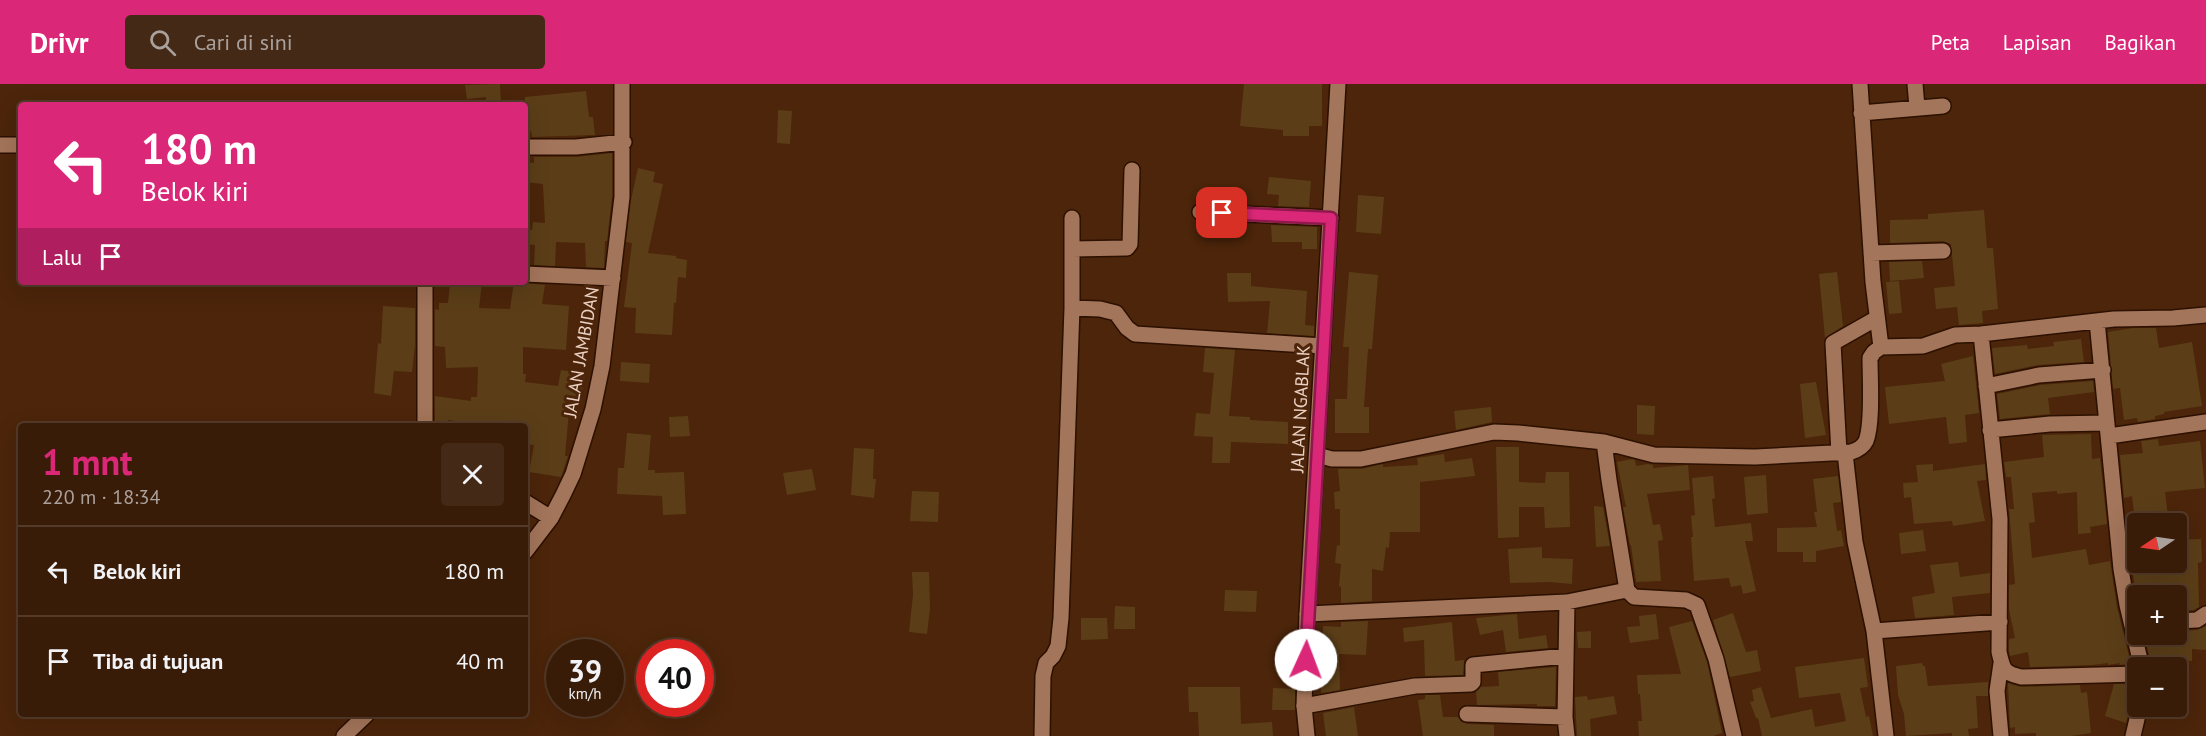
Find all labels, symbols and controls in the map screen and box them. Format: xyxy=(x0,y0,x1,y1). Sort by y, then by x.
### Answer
search box xyxy=(125,15,545,69)
text: Drivr xyxy=(30,24,89,61)
icon: search xyxy=(146,26,179,59)
text: Cari di sini xyxy=(194,28,293,56)
text: Peta xyxy=(1931,29,1970,56)
text: Lapisan xyxy=(2003,29,2071,56)
text: Bagikan xyxy=(2104,29,2176,56)
text: 180 m xyxy=(141,121,257,176)
icon: left xyxy=(42,126,120,204)
text: Belok kiri xyxy=(141,174,249,208)
pin xyxy=(1196,187,1247,238)
icon: arrive xyxy=(1205,196,1238,229)
icon: arrive xyxy=(94,240,127,273)
text: Lalu xyxy=(42,243,82,271)
street label: JALAN JAMBIDAN xyxy=(558,285,604,420)
street label: JALAN NGABLAK xyxy=(1285,345,1315,474)
text: 1 mnt xyxy=(42,438,133,485)
button: close xyxy=(441,443,504,506)
text: 220 m · 18:34 xyxy=(42,484,160,510)
north arrow xyxy=(2127,513,2187,573)
map controls xyxy=(2127,513,2187,717)
icon: left xyxy=(42,555,75,588)
text: Belok kiri xyxy=(93,557,182,585)
text: 180 m xyxy=(444,557,504,585)
button: + xyxy=(2127,585,2187,645)
position arrow xyxy=(1274,628,1338,692)
speed limit sign: 40 xyxy=(636,639,714,717)
icon: arrive xyxy=(42,645,75,678)
text: Tiba di tujuan xyxy=(93,647,223,675)
text: 40 m xyxy=(456,647,504,675)
text: 39 xyxy=(568,651,602,690)
button: − xyxy=(2127,657,2187,717)
text: km/h xyxy=(569,684,601,703)

